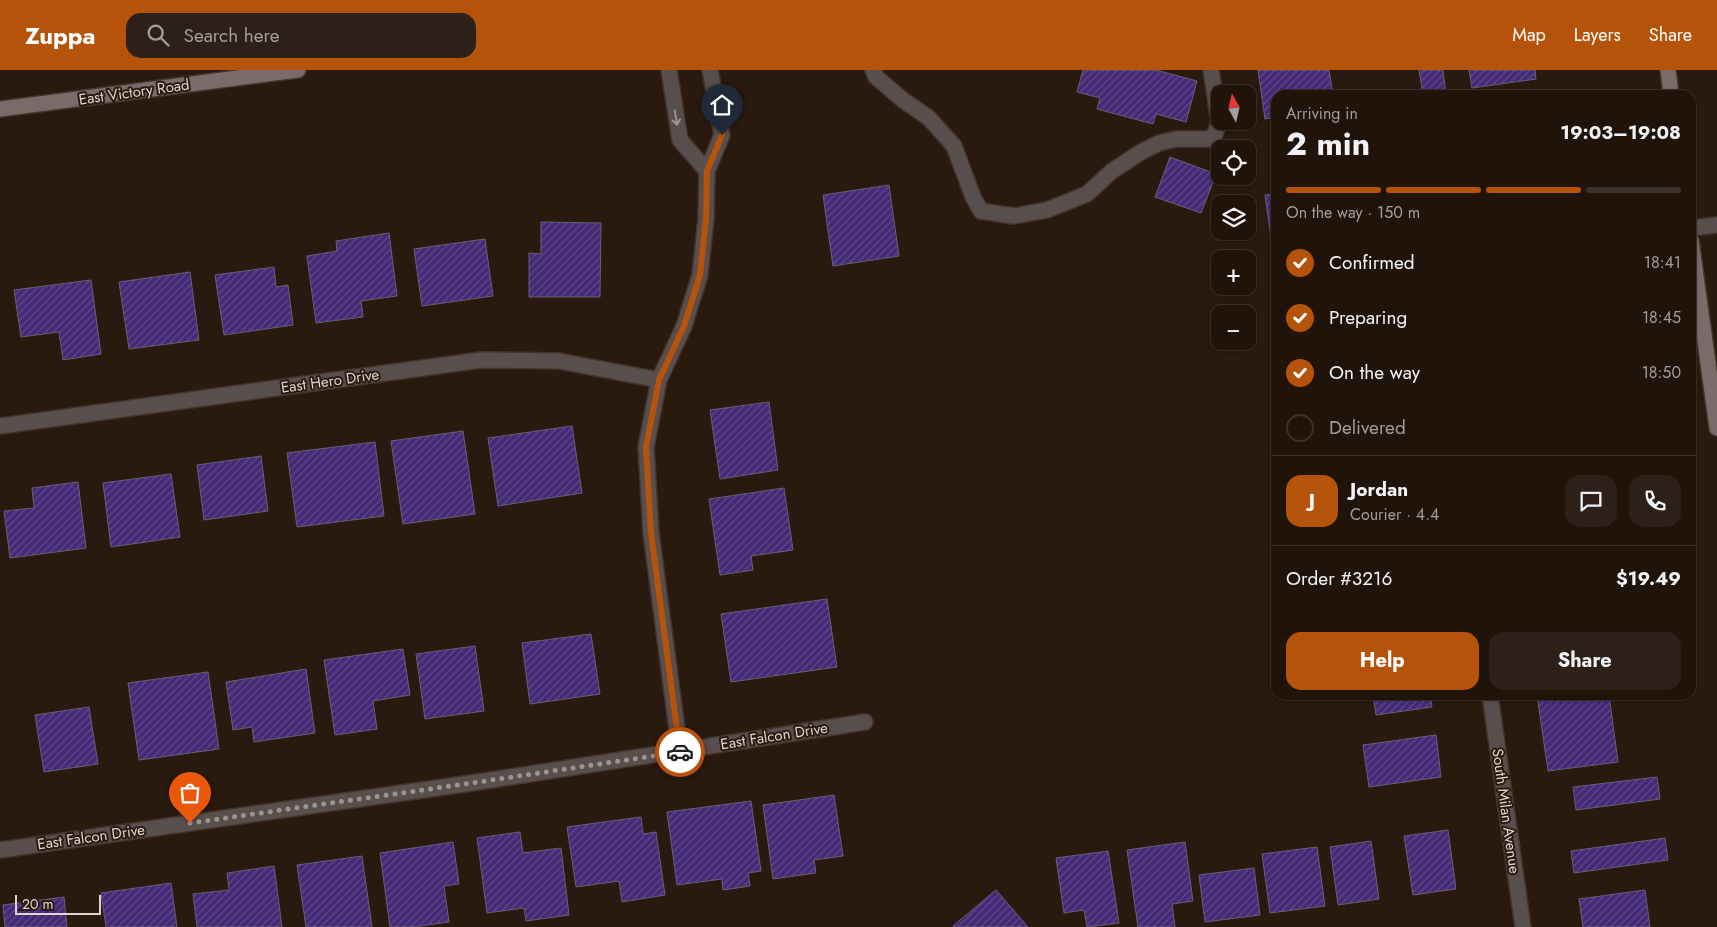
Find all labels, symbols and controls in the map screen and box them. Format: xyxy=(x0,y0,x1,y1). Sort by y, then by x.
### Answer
search box xyxy=(126,13,476,58)
text: Zuppa xyxy=(25,18,96,53)
icon: search xyxy=(144,21,172,49)
text: Search here xyxy=(184,22,280,49)
text: Map xyxy=(1512,22,1546,48)
text: Layers xyxy=(1574,22,1621,48)
text: Share xyxy=(1649,22,1692,48)
street label: East Victory Road xyxy=(77,73,191,111)
pin xyxy=(701,84,743,135)
north arrow xyxy=(1211,85,1256,130)
map controls xyxy=(1211,85,1256,350)
icon: home xyxy=(708,91,736,119)
text: Arriving in xyxy=(1286,102,1358,125)
one-way arrow xyxy=(672,110,682,126)
text: 19:03–19:08 xyxy=(1560,119,1681,146)
text: 2 min xyxy=(1286,121,1370,167)
button: locate xyxy=(1211,140,1256,185)
button: layers xyxy=(1211,195,1256,240)
text: On the way · 150 m xyxy=(1286,201,1420,224)
icon: check xyxy=(1286,249,1314,277)
text: Confirmed xyxy=(1329,249,1415,276)
button: + xyxy=(1211,250,1256,295)
text: 18:41 xyxy=(1644,251,1681,274)
icon: check xyxy=(1286,304,1314,332)
text: Preparing xyxy=(1329,304,1407,331)
button: − xyxy=(1211,305,1256,350)
text: 18:45 xyxy=(1642,306,1681,329)
icon: check xyxy=(1286,359,1314,387)
text: On the way xyxy=(1329,359,1420,386)
text: 18:50 xyxy=(1642,361,1681,384)
street label: East Hero Drive xyxy=(279,363,381,399)
text: Delivered xyxy=(1329,414,1406,441)
button: chat xyxy=(1565,475,1617,527)
button: phone xyxy=(1629,475,1681,527)
text: Jordan xyxy=(1350,476,1408,503)
text: J xyxy=(1309,487,1315,514)
text: Courier · 4.4 xyxy=(1350,503,1439,526)
text: Order #3216 xyxy=(1286,565,1393,592)
text: $19.49 xyxy=(1616,565,1681,592)
button: Help xyxy=(1286,632,1479,690)
button: Share xyxy=(1489,632,1681,690)
street label: East Falcon Drive xyxy=(719,717,830,755)
courier xyxy=(655,727,705,777)
icon: car xyxy=(666,738,694,766)
street label: South Milan Avenue xyxy=(1486,747,1526,875)
pin xyxy=(169,772,211,823)
icon: bag xyxy=(176,779,204,807)
street label: East Falcon Drive xyxy=(36,819,146,855)
scale bar xyxy=(15,892,101,915)
text: 20 m xyxy=(22,894,54,914)

